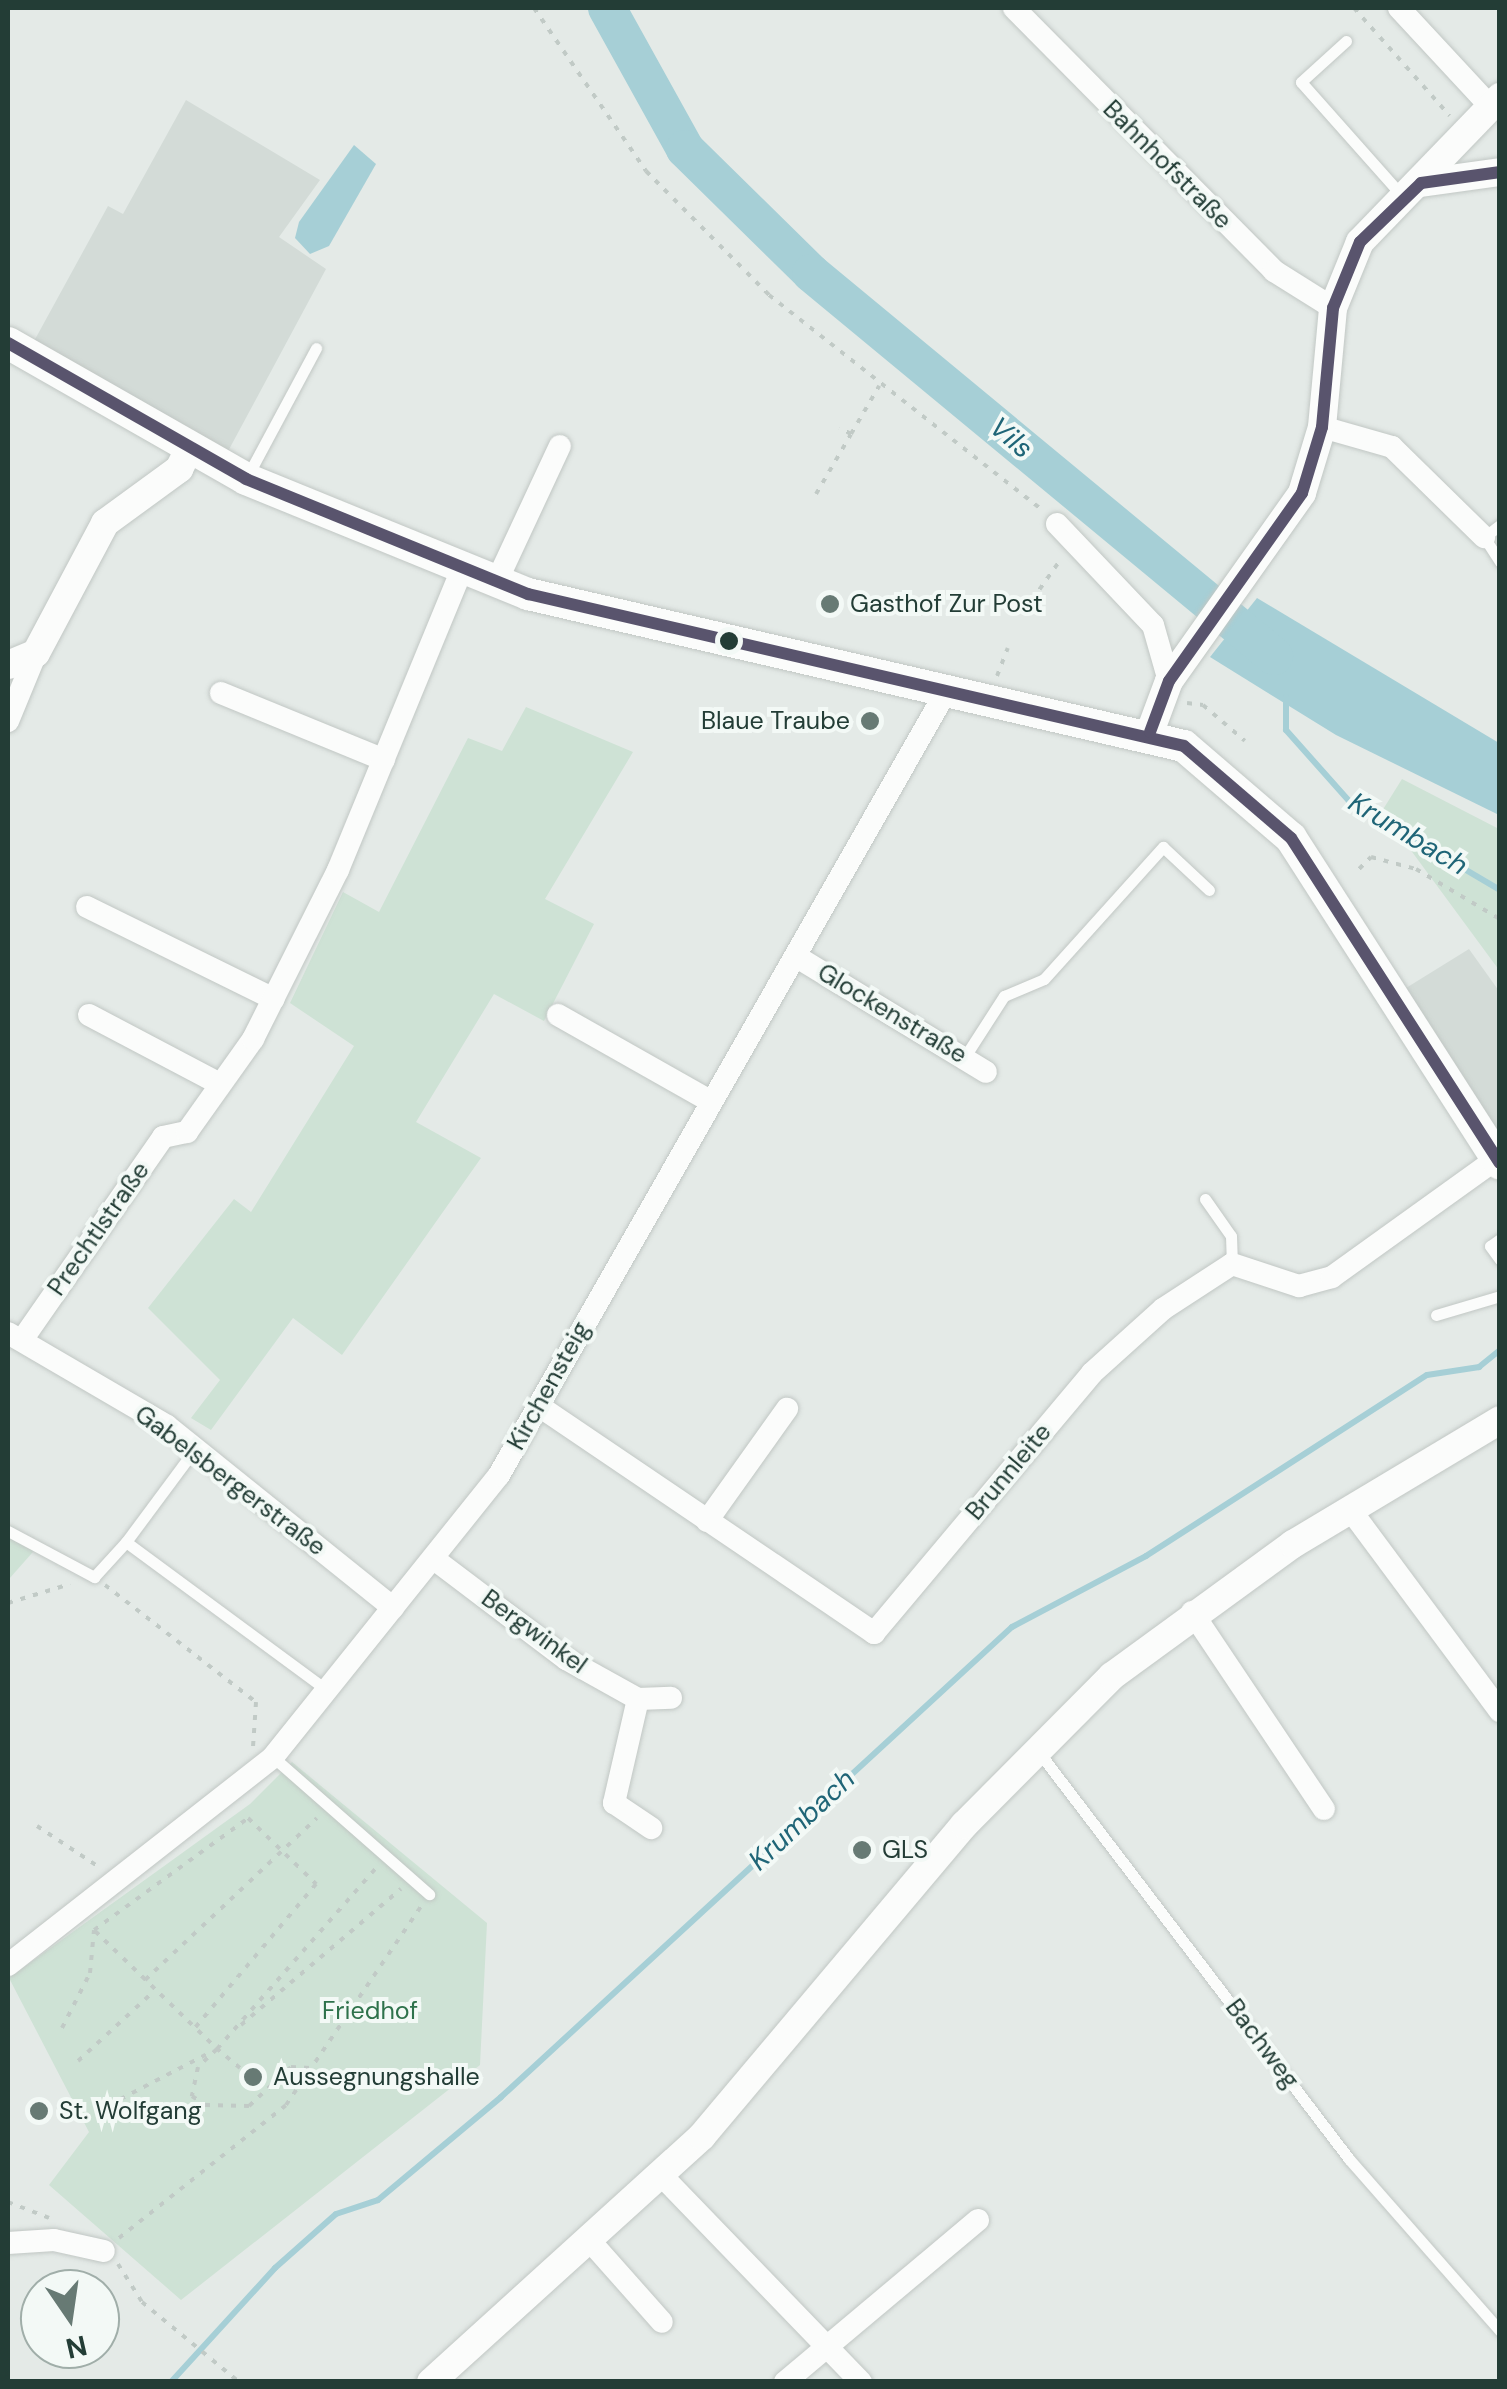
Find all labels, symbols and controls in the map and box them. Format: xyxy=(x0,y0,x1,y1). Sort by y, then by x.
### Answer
street label: Bahnhofstraße xyxy=(1096,94,1238,236)
water label: Vils xyxy=(983,410,1039,466)
place label: Gasthof Zur Post xyxy=(850,589,1043,619)
marker: Gasthof Zur Post xyxy=(819,593,841,615)
unlabelled marker xyxy=(719,631,739,651)
place label: Blaue Traube xyxy=(701,706,850,736)
marker: Blaue Traube xyxy=(859,710,881,732)
water label: Krumbach xyxy=(1343,785,1473,883)
street label: Glockenstraße xyxy=(812,958,972,1070)
street label: Prechtlstraße xyxy=(42,1156,156,1302)
street label: Kirchensteig xyxy=(501,1317,597,1455)
street label: Gabelsbergerstraße xyxy=(129,1399,331,1563)
street label: Brunnleite xyxy=(960,1418,1058,1526)
street label: Bergwinkel xyxy=(475,1584,593,1680)
water label: Krumbach xyxy=(742,1762,862,1878)
place label: GLS xyxy=(882,1835,928,1865)
marker: GLS xyxy=(851,1839,873,1861)
street label: Bachweg xyxy=(1219,1993,1305,2095)
park label: Friedhof xyxy=(322,1996,418,2026)
place label: Aussegnungshalle xyxy=(273,2062,480,2092)
marker: Aussegnungshalle xyxy=(242,2066,264,2088)
place label: St. Wolfgang xyxy=(59,2096,202,2126)
marker: St. Wolfgang xyxy=(28,2100,50,2122)
north arrow xyxy=(20,2269,120,2369)
text: N xyxy=(62,2326,91,2367)

